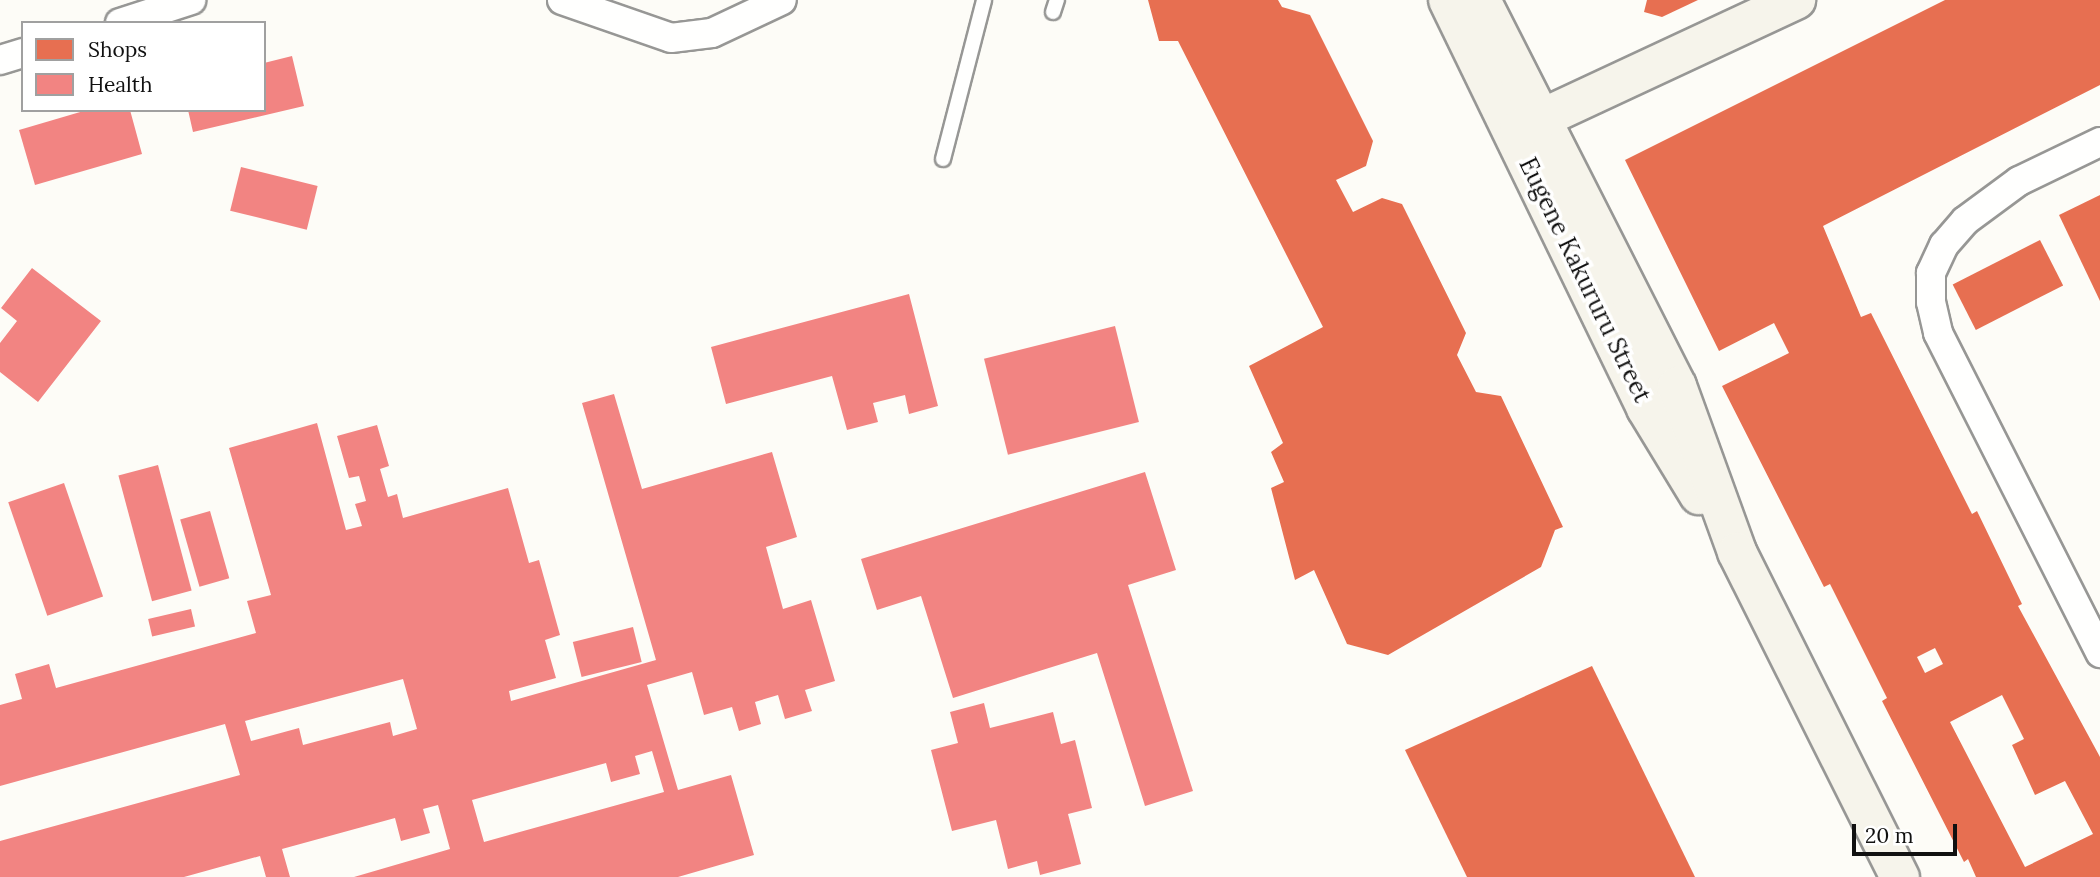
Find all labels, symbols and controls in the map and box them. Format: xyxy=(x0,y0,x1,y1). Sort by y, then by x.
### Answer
legend xyxy=(21,21,266,112)
text: Shops xyxy=(88,36,147,63)
text: Health xyxy=(88,71,153,98)
street label: Eugene Kakururu Street xyxy=(1513,153,1657,407)
scale bar xyxy=(1855,810,1960,854)
text: 20 m xyxy=(1865,822,1914,849)

